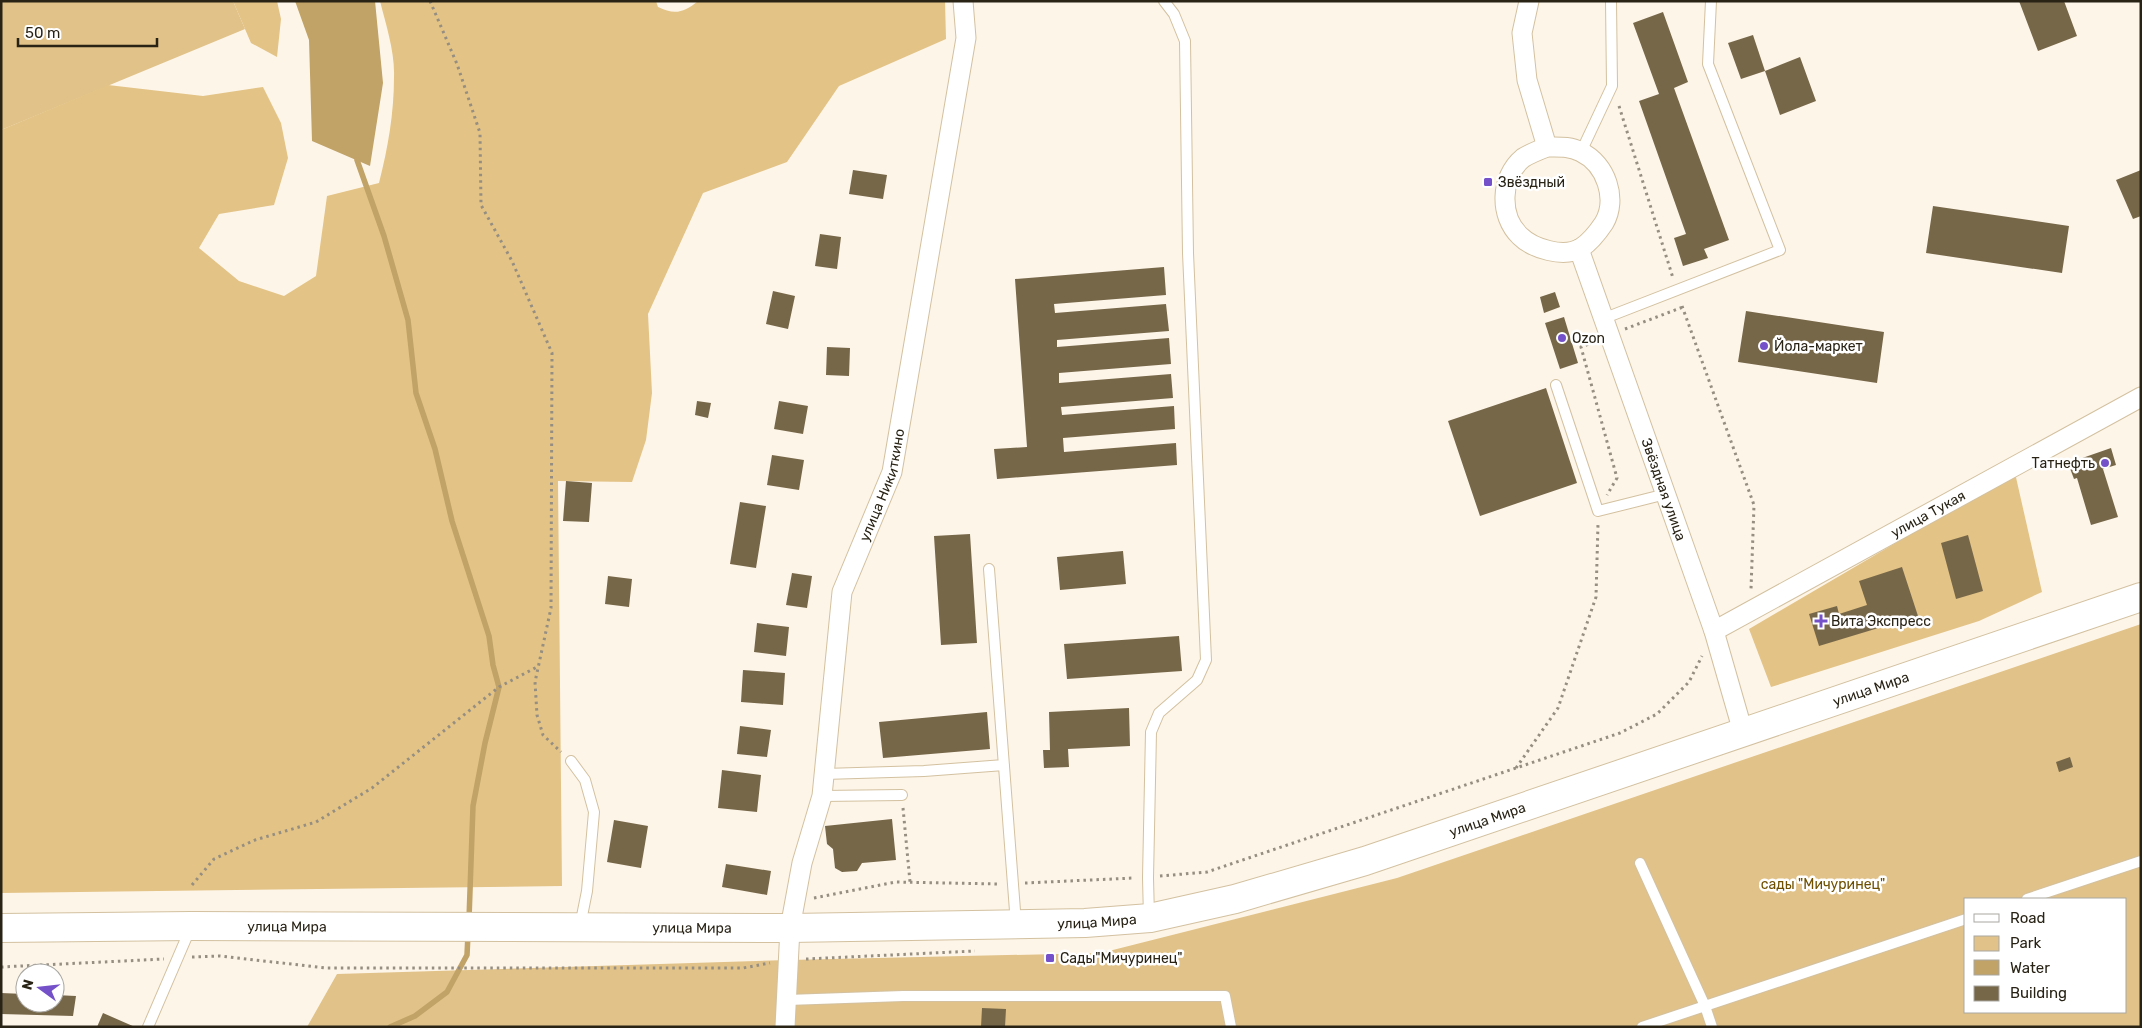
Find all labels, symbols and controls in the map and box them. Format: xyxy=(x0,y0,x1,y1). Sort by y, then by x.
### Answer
scale bar xyxy=(18,15,156,47)
text: 50 m xyxy=(25,24,60,42)
place label: Звёздный xyxy=(1498,174,1565,191)
marker: Звёздный xyxy=(1482,176,1494,188)
place label: Ozon xyxy=(1572,330,1605,347)
marker: Ozon xyxy=(1556,332,1568,344)
place label: Йола-маркет xyxy=(1774,337,1863,355)
marker: Йола-маркет xyxy=(1758,340,1770,352)
street label: улица Никиткино xyxy=(856,427,908,544)
street label: Звёздная улица xyxy=(1638,436,1689,543)
place label: Татнефть xyxy=(2031,455,2095,472)
marker: Татнефть xyxy=(2099,457,2111,469)
street label: улица Тукая xyxy=(1888,487,1968,541)
place label: Вита Экспресс xyxy=(1831,613,1931,630)
marker: Вита Экспресс xyxy=(1815,615,1827,627)
street label: улица Мира xyxy=(1831,669,1911,710)
street label: улица Мира xyxy=(1447,799,1528,841)
park label: сады "Мичуринец" xyxy=(1761,876,1885,893)
legend xyxy=(1964,898,2127,1013)
text: Road xyxy=(2010,909,2046,927)
street label: улица Мира xyxy=(1057,911,1137,932)
street label: улица Мира xyxy=(247,918,327,935)
street label: улица Мира xyxy=(652,920,732,937)
text: Park xyxy=(2010,934,2041,952)
place label: Сады"Мичуринец" xyxy=(1060,950,1182,967)
marker: Сады"Мичуринец" xyxy=(1044,952,1056,964)
text: Water xyxy=(2010,959,2050,977)
north arrow xyxy=(15,963,65,1013)
text: N xyxy=(18,978,37,992)
text: Building xyxy=(2010,984,2067,1002)

